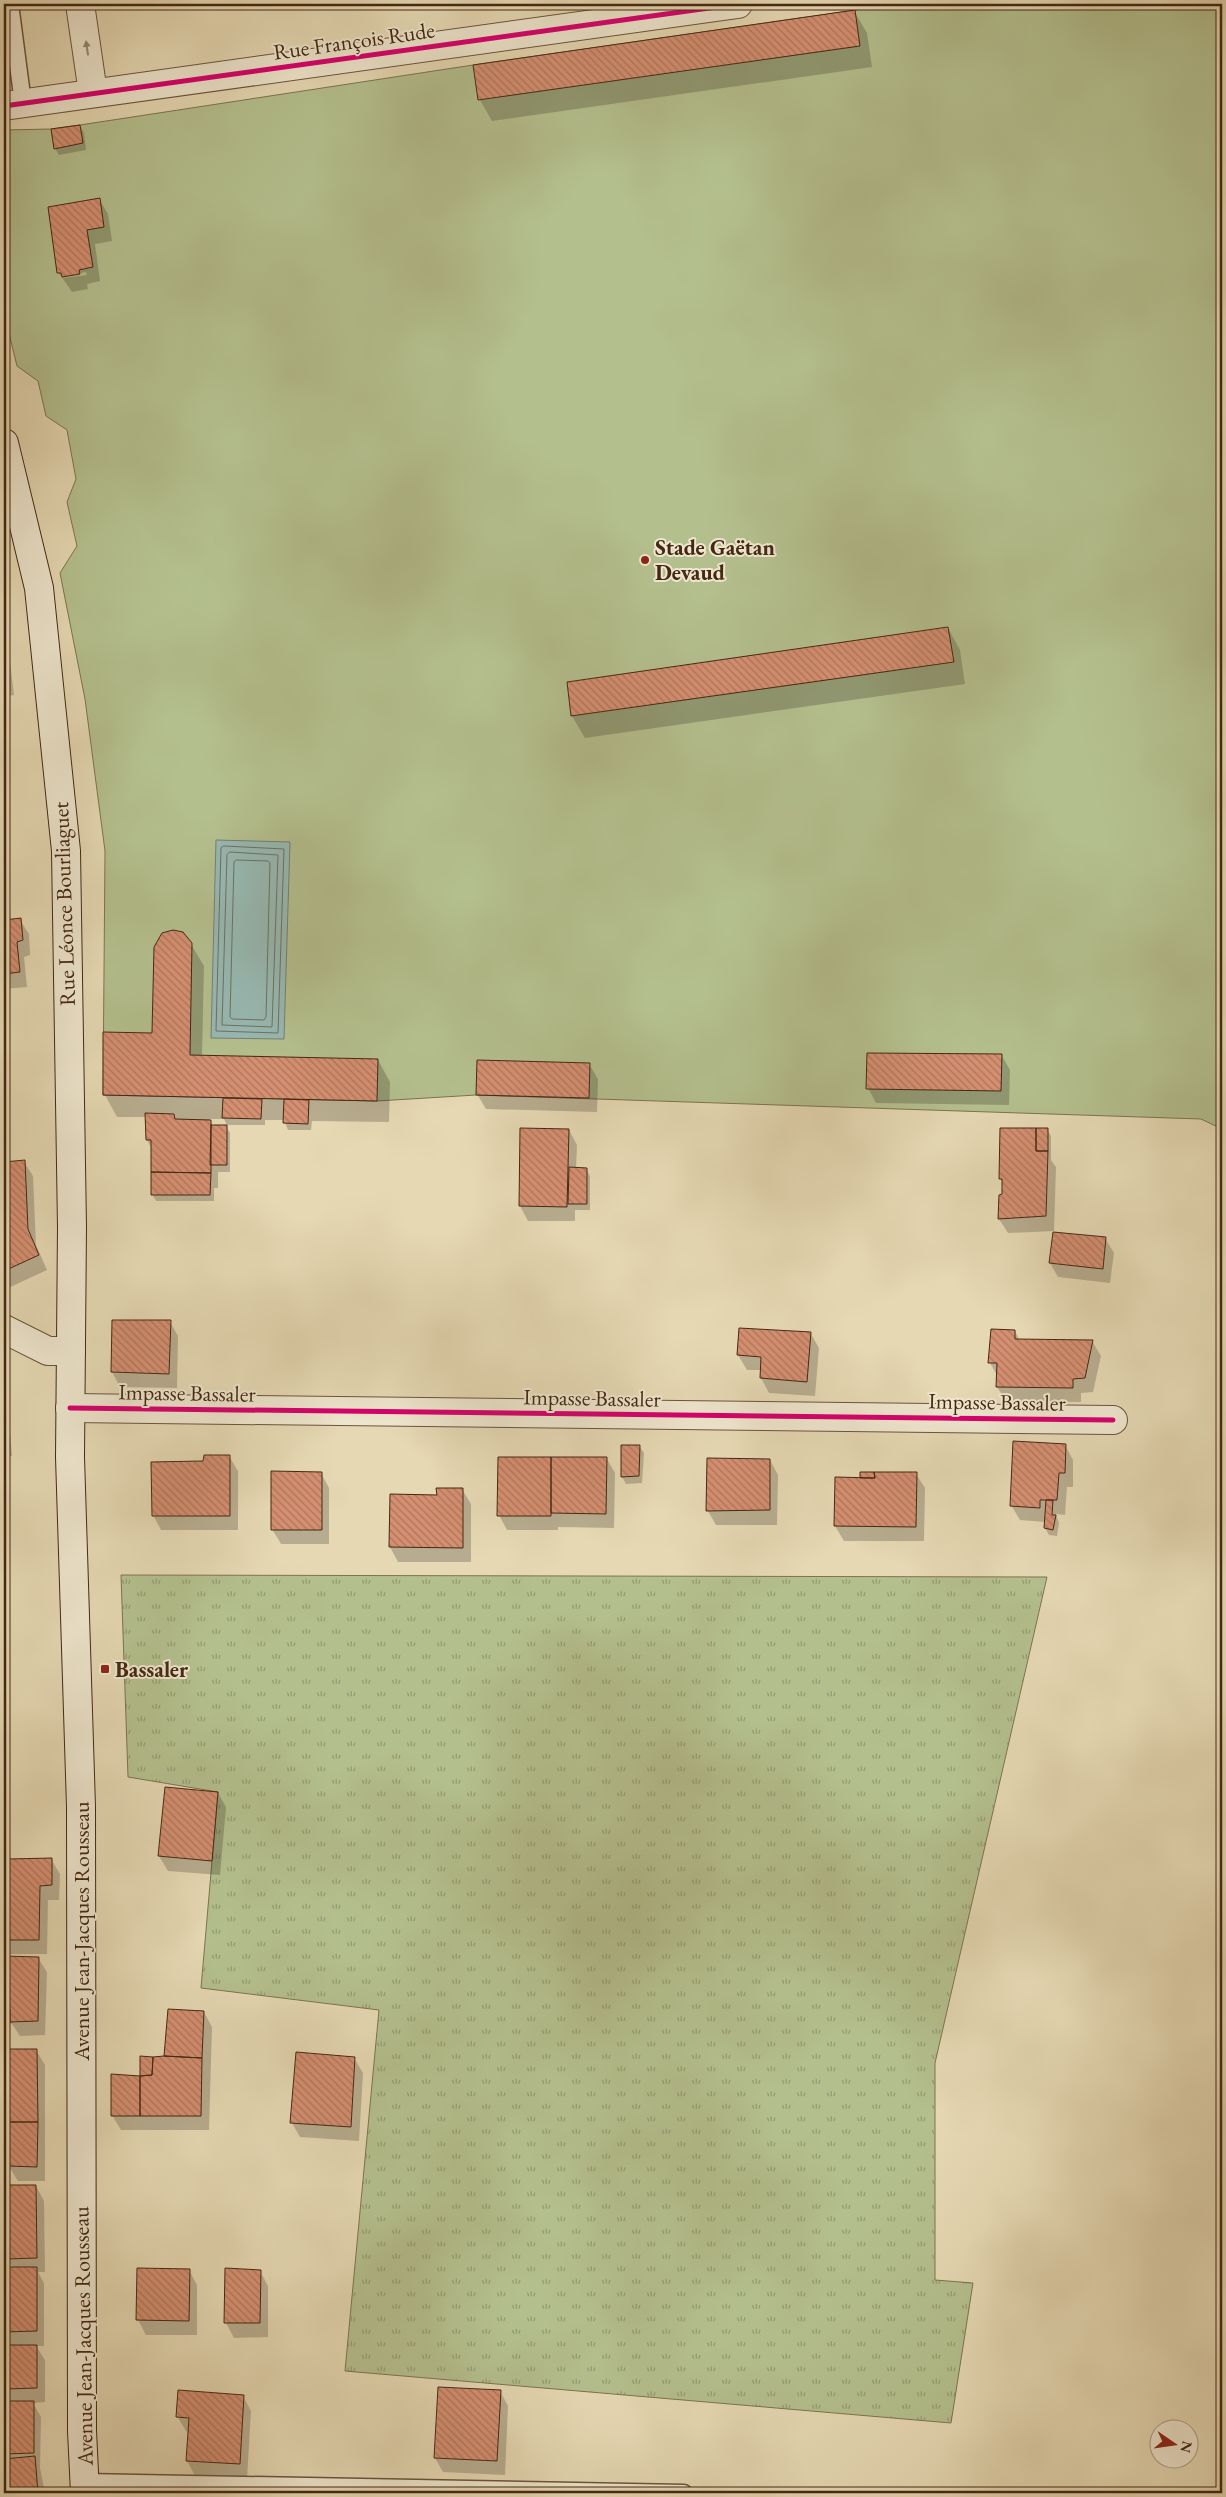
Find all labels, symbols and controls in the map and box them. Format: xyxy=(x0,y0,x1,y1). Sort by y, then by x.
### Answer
street label: Rue François Rude xyxy=(271,15,437,67)
one-way arrow xyxy=(82,40,90,56)
place label: Stade Gaëtan Devaud xyxy=(655,533,775,587)
marker: Stade Gaëtan Devaud xyxy=(639,554,651,566)
street label: Rue Léonce Bourliaguet xyxy=(46,801,82,1007)
street label: Impasse Bassaler xyxy=(118,1377,257,1409)
street label: Impasse Bassaler xyxy=(523,1382,662,1414)
street label: Impasse Bassaler xyxy=(928,1386,1067,1418)
place label: Bassaler xyxy=(115,1655,189,1684)
marker: Bassaler xyxy=(99,1663,111,1675)
street label: Avenue Jean-Jacques Rousseau xyxy=(67,1801,96,2062)
street label: Avenue Jean-Jacques Rousseau xyxy=(66,2206,100,2467)
north arrow xyxy=(1148,2420,1198,2470)
text: N xyxy=(1176,2439,1197,2455)

